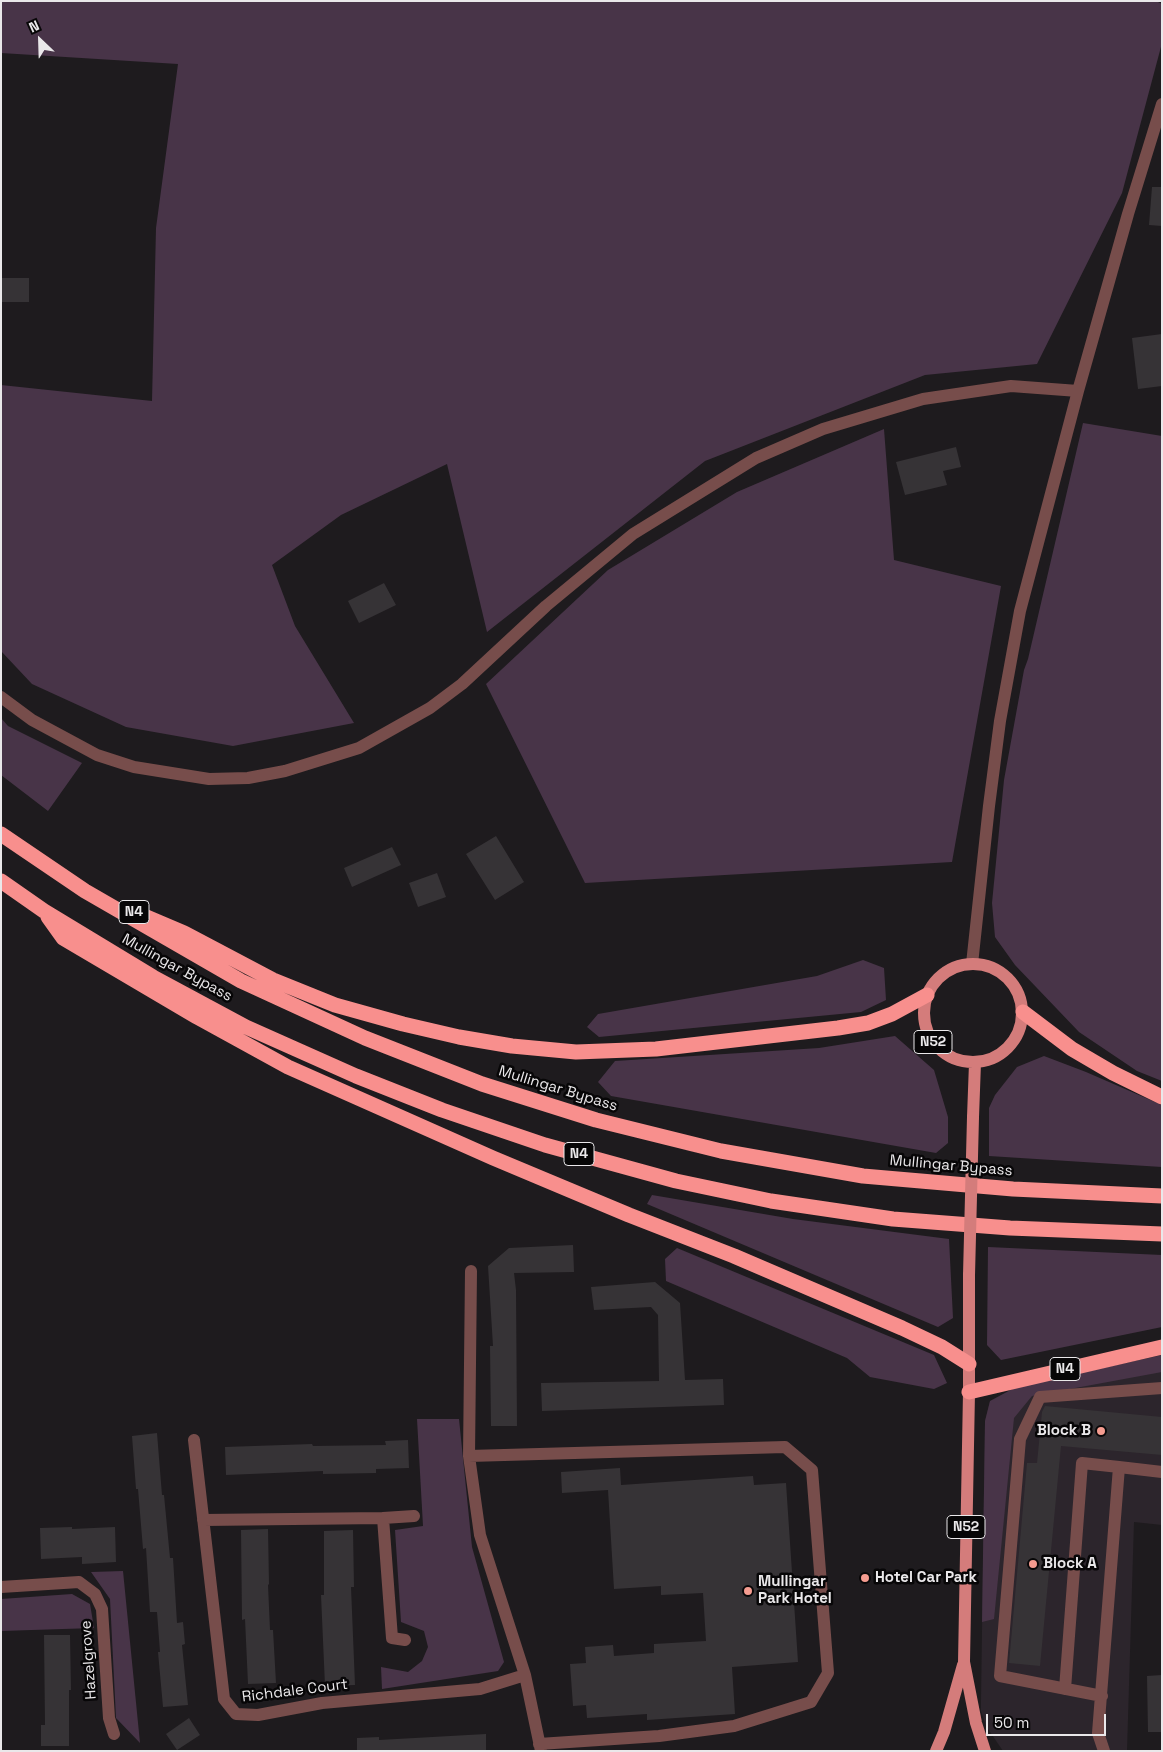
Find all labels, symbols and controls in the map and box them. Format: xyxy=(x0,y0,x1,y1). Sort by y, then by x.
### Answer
north arrow xyxy=(15,15,65,65)
text: N xyxy=(26,16,42,36)
road number: N4 xyxy=(119,900,149,924)
street label: Mullingar Bypass xyxy=(119,930,235,1006)
road number: N52 xyxy=(914,1030,952,1054)
street label: Mullingar Bypass xyxy=(496,1062,620,1116)
road number: N4 xyxy=(564,1142,594,1166)
street label: Mullingar Bypass xyxy=(889,1152,1013,1180)
road number: N4 xyxy=(1050,1358,1080,1380)
place label: Block B xyxy=(1037,1422,1091,1440)
marker: Block B xyxy=(1095,1425,1107,1437)
road number: N52 xyxy=(947,1515,985,1538)
place label: Block A xyxy=(1043,1555,1097,1573)
marker: Block A xyxy=(1027,1558,1039,1570)
place label: Hotel Car Park xyxy=(875,1569,977,1587)
marker: Hotel Car Park xyxy=(859,1572,871,1584)
place label: Mullingar Park Hotel xyxy=(758,1573,832,1608)
marker: Mullingar Park Hotel xyxy=(742,1585,754,1597)
street label: Hazelgrove xyxy=(77,1620,101,1700)
street label: Richdale Court xyxy=(241,1676,349,1706)
scale bar xyxy=(988,1704,1108,1736)
text: 50 m xyxy=(994,1713,1029,1732)

